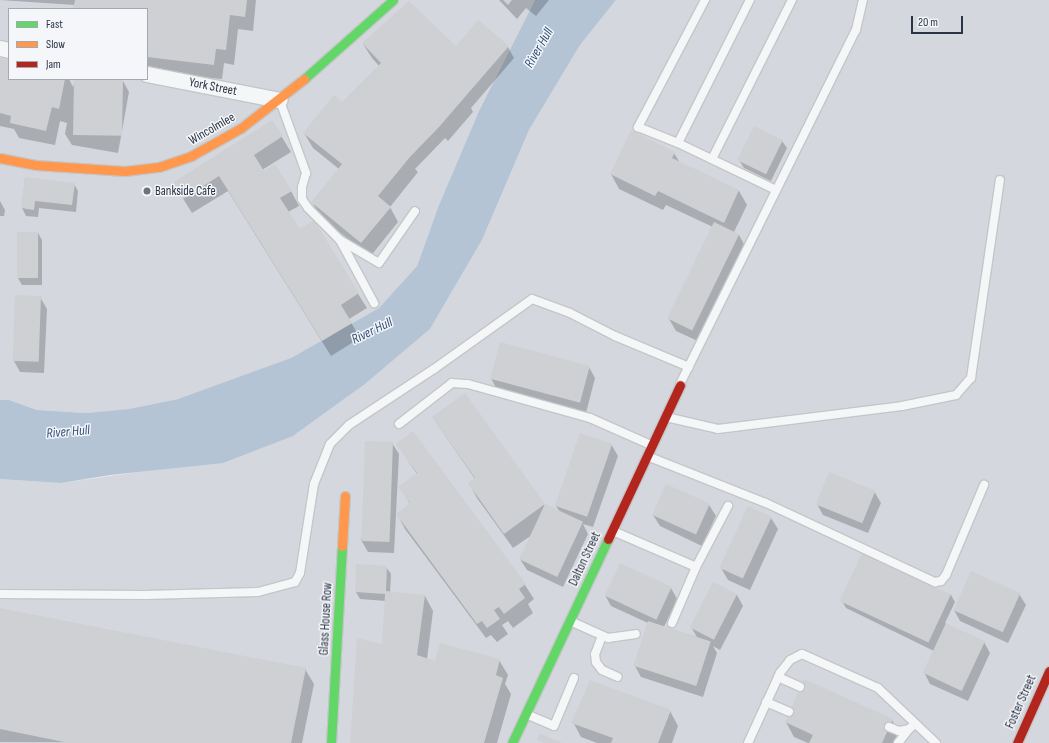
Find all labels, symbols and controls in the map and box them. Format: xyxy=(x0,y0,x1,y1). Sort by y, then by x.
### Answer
legend xyxy=(8,8,148,80)
scale bar xyxy=(913,8,965,34)
text: 20 m xyxy=(918,15,938,30)
text: Fast xyxy=(46,17,63,32)
water label: River Hull xyxy=(521,25,557,71)
text: Slow xyxy=(46,37,65,52)
text: Jam xyxy=(46,57,61,72)
street label: York Street xyxy=(188,75,238,99)
street label: Wincolmlee xyxy=(186,110,238,148)
place label: Bankside Cafe xyxy=(155,183,216,199)
marker: Bankside Cafe xyxy=(142,186,152,196)
water label: River Hull xyxy=(349,314,395,348)
water label: River Hull xyxy=(46,422,90,442)
street label: Dalton Street xyxy=(566,529,604,589)
street label: Glass House Row xyxy=(316,582,336,656)
street label: Foster Street xyxy=(1002,673,1040,731)

